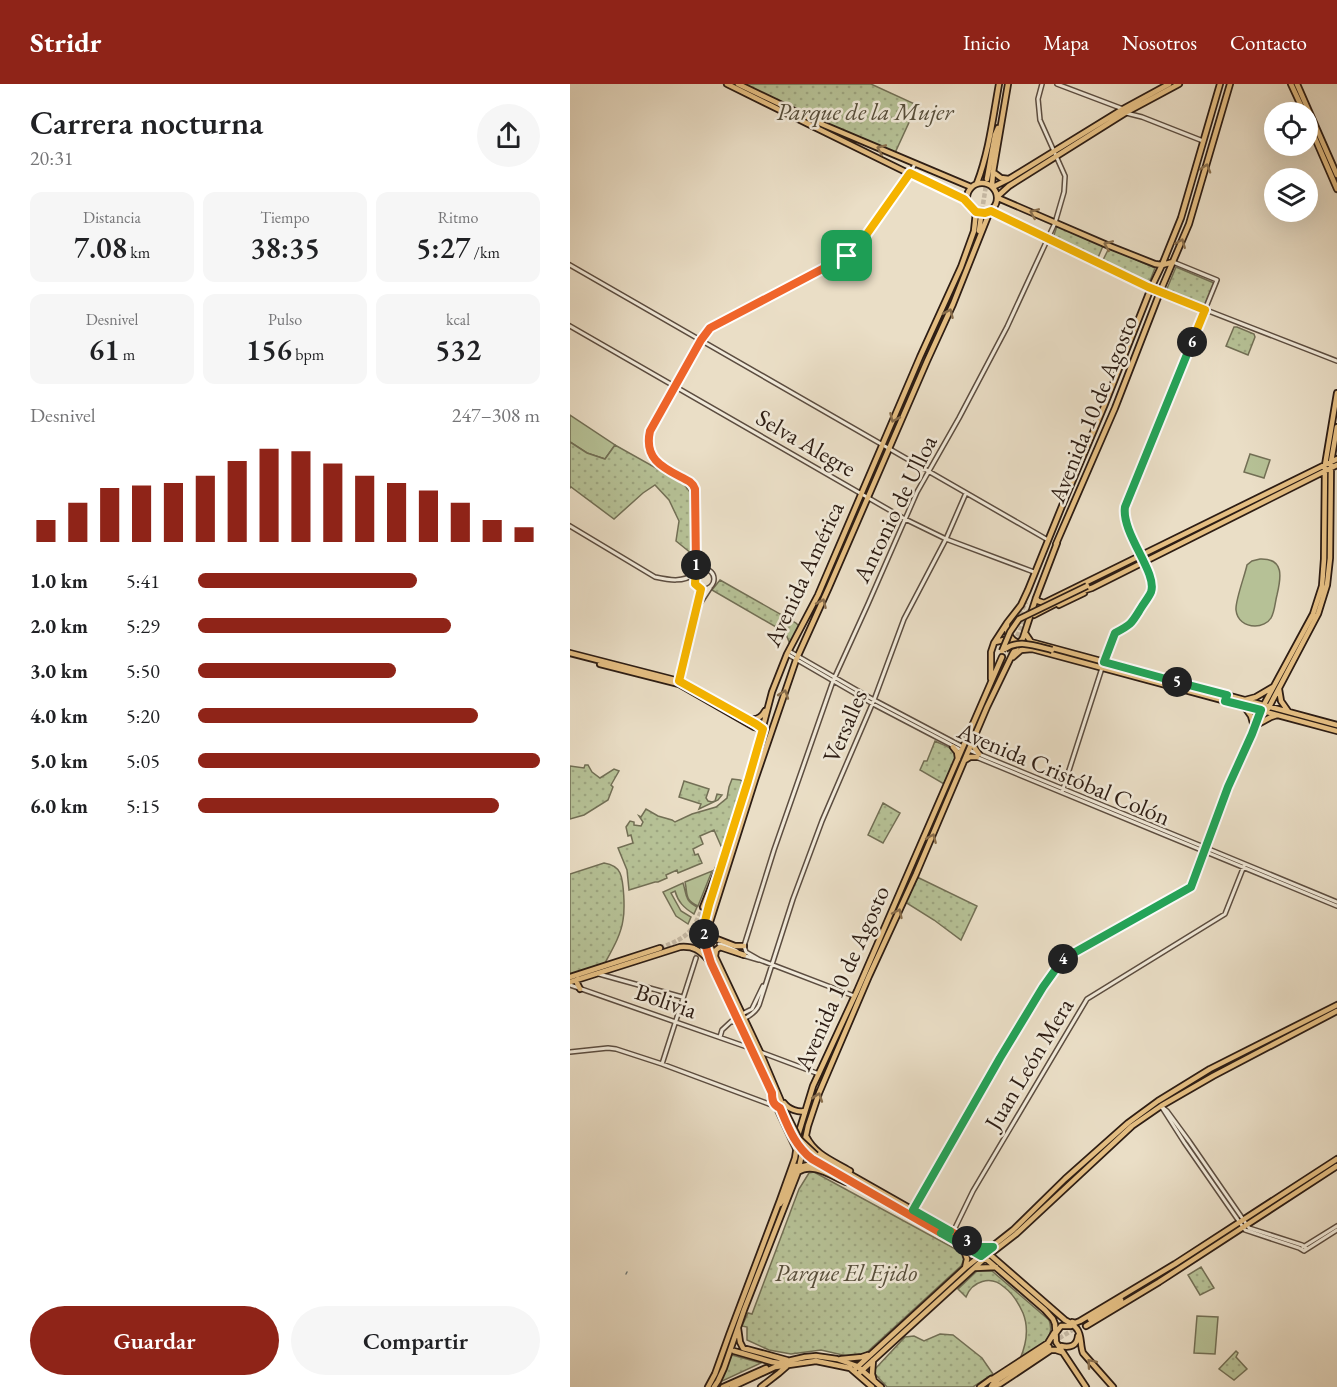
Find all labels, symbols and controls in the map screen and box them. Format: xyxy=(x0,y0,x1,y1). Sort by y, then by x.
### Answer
text: Stridr xyxy=(30,24,101,60)
text: Inicio xyxy=(963,29,1010,56)
text: Mapa xyxy=(1043,29,1089,56)
text: Nosotros xyxy=(1122,29,1197,56)
text: Contacto xyxy=(1230,29,1307,56)
park label: Parque de la Mujer xyxy=(777,96,955,128)
text: Carrera nocturna xyxy=(30,101,263,144)
map controls xyxy=(1264,102,1318,222)
button: locate xyxy=(1264,102,1318,156)
button: share xyxy=(477,104,540,167)
one-way arrow xyxy=(876,144,887,156)
text: 20:31 xyxy=(30,145,73,171)
one-way arrow xyxy=(1199,163,1211,174)
button: layers xyxy=(1264,168,1318,222)
text: Distancia xyxy=(83,207,141,228)
text: Tiempo xyxy=(260,207,310,228)
text: Ritmo xyxy=(438,207,478,228)
one-way arrow xyxy=(1029,209,1040,221)
text: 7.08 xyxy=(74,228,127,267)
text: 38:35 xyxy=(250,228,320,267)
text: 5:27 xyxy=(416,228,470,267)
pin xyxy=(821,230,872,281)
one-way arrow xyxy=(1174,238,1186,249)
icon: arrive xyxy=(830,239,863,272)
one-way arrow xyxy=(1103,240,1114,252)
text: km xyxy=(127,242,150,263)
text: /km xyxy=(470,242,500,263)
text: Desnivel xyxy=(86,309,138,330)
text: Pulso xyxy=(268,309,302,330)
text: kcal xyxy=(446,309,470,330)
one-way arrow xyxy=(942,309,954,320)
street label: Avenida 10 de Agosto xyxy=(1040,310,1144,508)
pin: 6 xyxy=(1177,327,1207,357)
text: 61 xyxy=(89,330,120,369)
text: 156 xyxy=(246,330,292,369)
text: 532 xyxy=(435,330,481,369)
text: 6 xyxy=(1188,331,1196,352)
text: m xyxy=(120,344,135,365)
text: bpm xyxy=(292,344,324,365)
text: Desnivel xyxy=(30,402,96,428)
text: 247–308 m xyxy=(452,402,540,428)
street label: Selva Alegre xyxy=(751,402,862,484)
one-way arrow xyxy=(890,412,902,423)
street label: Antonio de Ulloa xyxy=(845,430,944,589)
street label: Avenida América xyxy=(756,496,851,652)
pin: 1 xyxy=(681,550,711,580)
text: 1 xyxy=(692,554,700,575)
text: 1.0 km xyxy=(30,568,88,594)
text: 5:41 xyxy=(126,568,160,594)
one-way arrow xyxy=(815,599,827,610)
text: 2.0 km xyxy=(30,613,88,639)
text: 5:29 xyxy=(126,613,160,639)
text: 3.0 km xyxy=(30,658,88,684)
text: 5:50 xyxy=(126,658,160,684)
pin: 5 xyxy=(1162,667,1192,697)
text: 5 xyxy=(1173,671,1181,692)
street label: Versalles xyxy=(815,684,874,767)
one-way arrow xyxy=(777,689,790,700)
text: 4.0 km xyxy=(30,703,88,729)
text: 5:20 xyxy=(126,703,160,729)
street label: Avenida Cristóbal Colón xyxy=(952,714,1176,833)
text: 5.0 km xyxy=(30,748,88,774)
text: 5:05 xyxy=(126,748,160,774)
text: 6.0 km xyxy=(30,793,88,819)
text: 5:15 xyxy=(126,793,160,819)
one-way arrow xyxy=(924,833,936,844)
street label: Avenida 10 de Agosto xyxy=(786,880,896,1076)
one-way arrow xyxy=(891,908,903,919)
pin: 2 xyxy=(689,919,719,949)
text: 2 xyxy=(700,923,708,944)
pin: 4 xyxy=(1048,944,1078,974)
text: 4 xyxy=(1059,948,1067,969)
street label: Bolivia xyxy=(631,976,701,1026)
street label: Juan León Mera xyxy=(976,992,1080,1137)
one-way arrow xyxy=(810,1092,823,1103)
pin: 3 xyxy=(952,1226,982,1256)
text: 3 xyxy=(963,1230,971,1251)
park label: Parque El Ejido xyxy=(775,1257,917,1289)
button: Guardar xyxy=(30,1306,279,1375)
button: Compartir xyxy=(291,1306,540,1375)
one-way arrow xyxy=(1087,1359,1098,1370)

